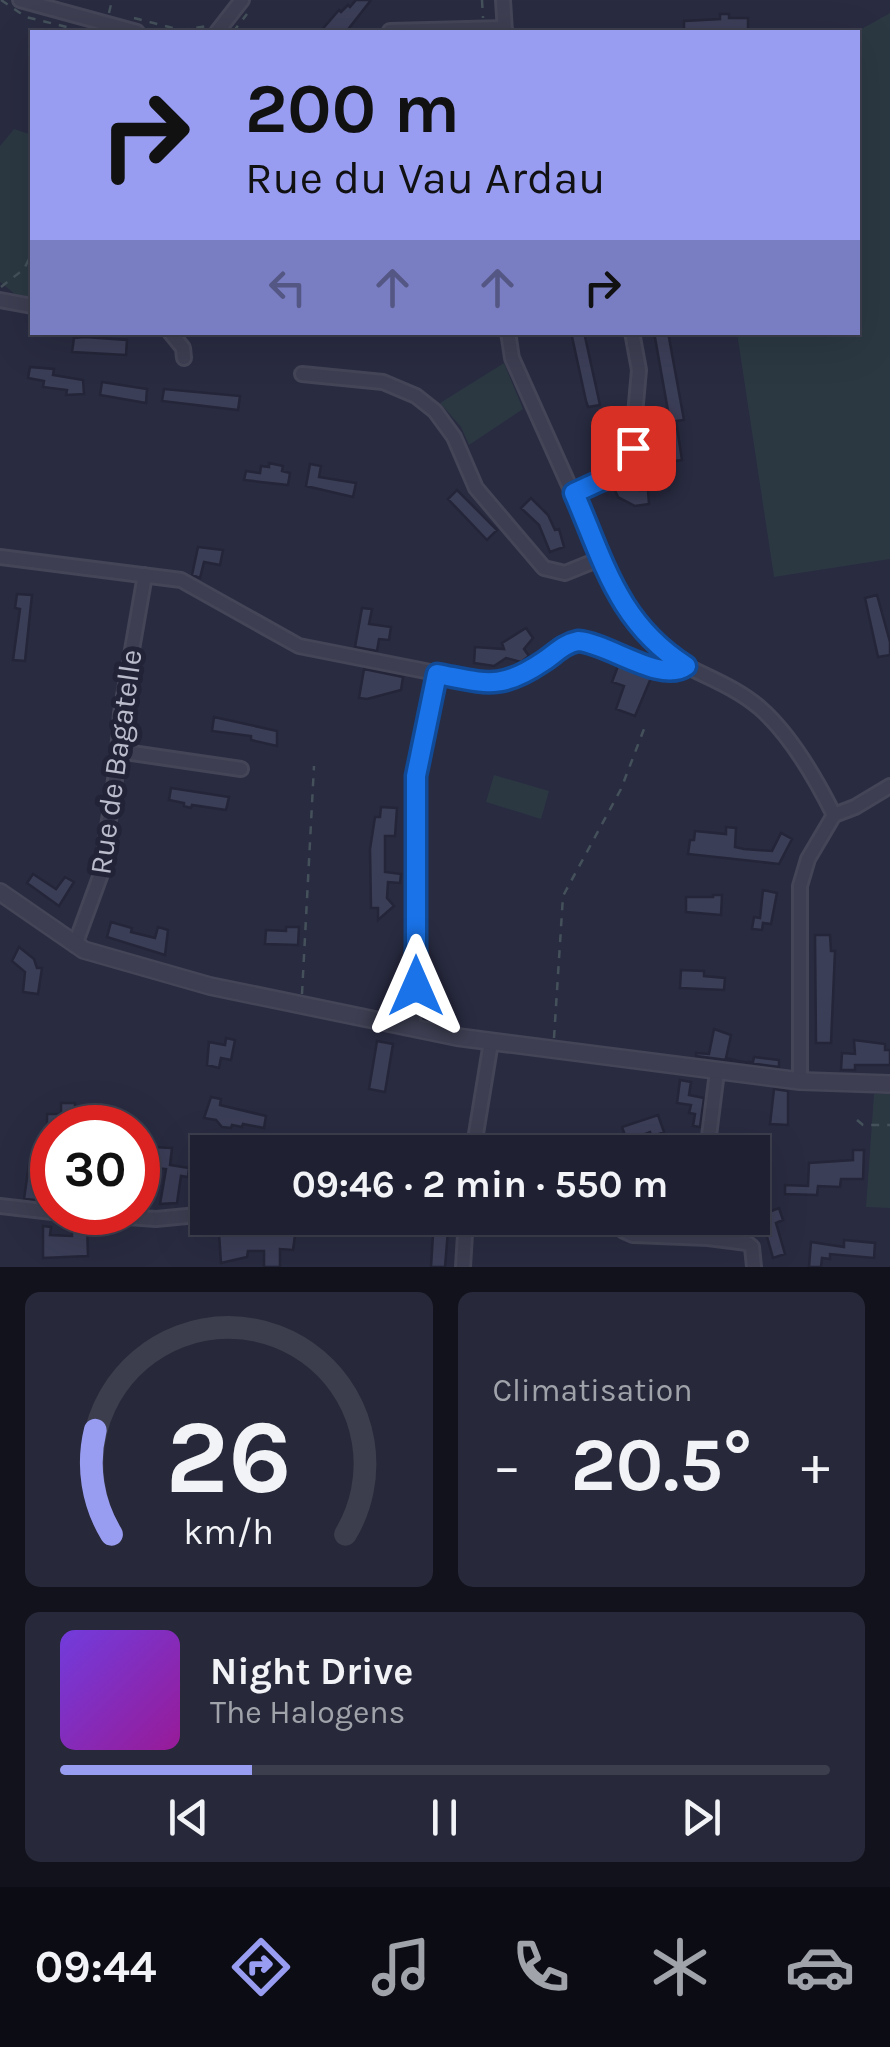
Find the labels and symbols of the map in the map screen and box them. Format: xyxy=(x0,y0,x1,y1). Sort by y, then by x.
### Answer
pin xyxy=(591,406,676,491)
street label: Rue de Bagatelle xyxy=(82,647,150,877)
position arrow xyxy=(364,934,468,1038)
speed limit sign: 30 xyxy=(30,1105,160,1235)

